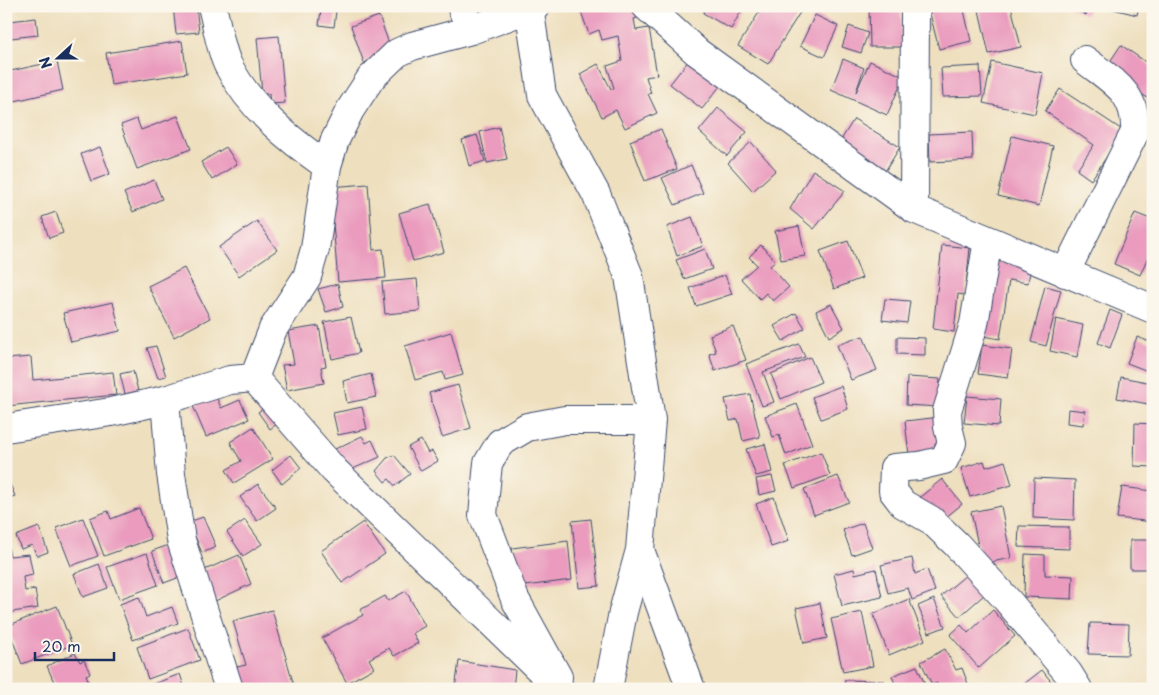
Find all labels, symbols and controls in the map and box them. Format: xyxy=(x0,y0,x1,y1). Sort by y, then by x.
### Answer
north arrow xyxy=(32,32,82,82)
text: N xyxy=(34,54,57,72)
scale bar xyxy=(35,630,114,662)
text: 20 m xyxy=(42,634,81,657)

